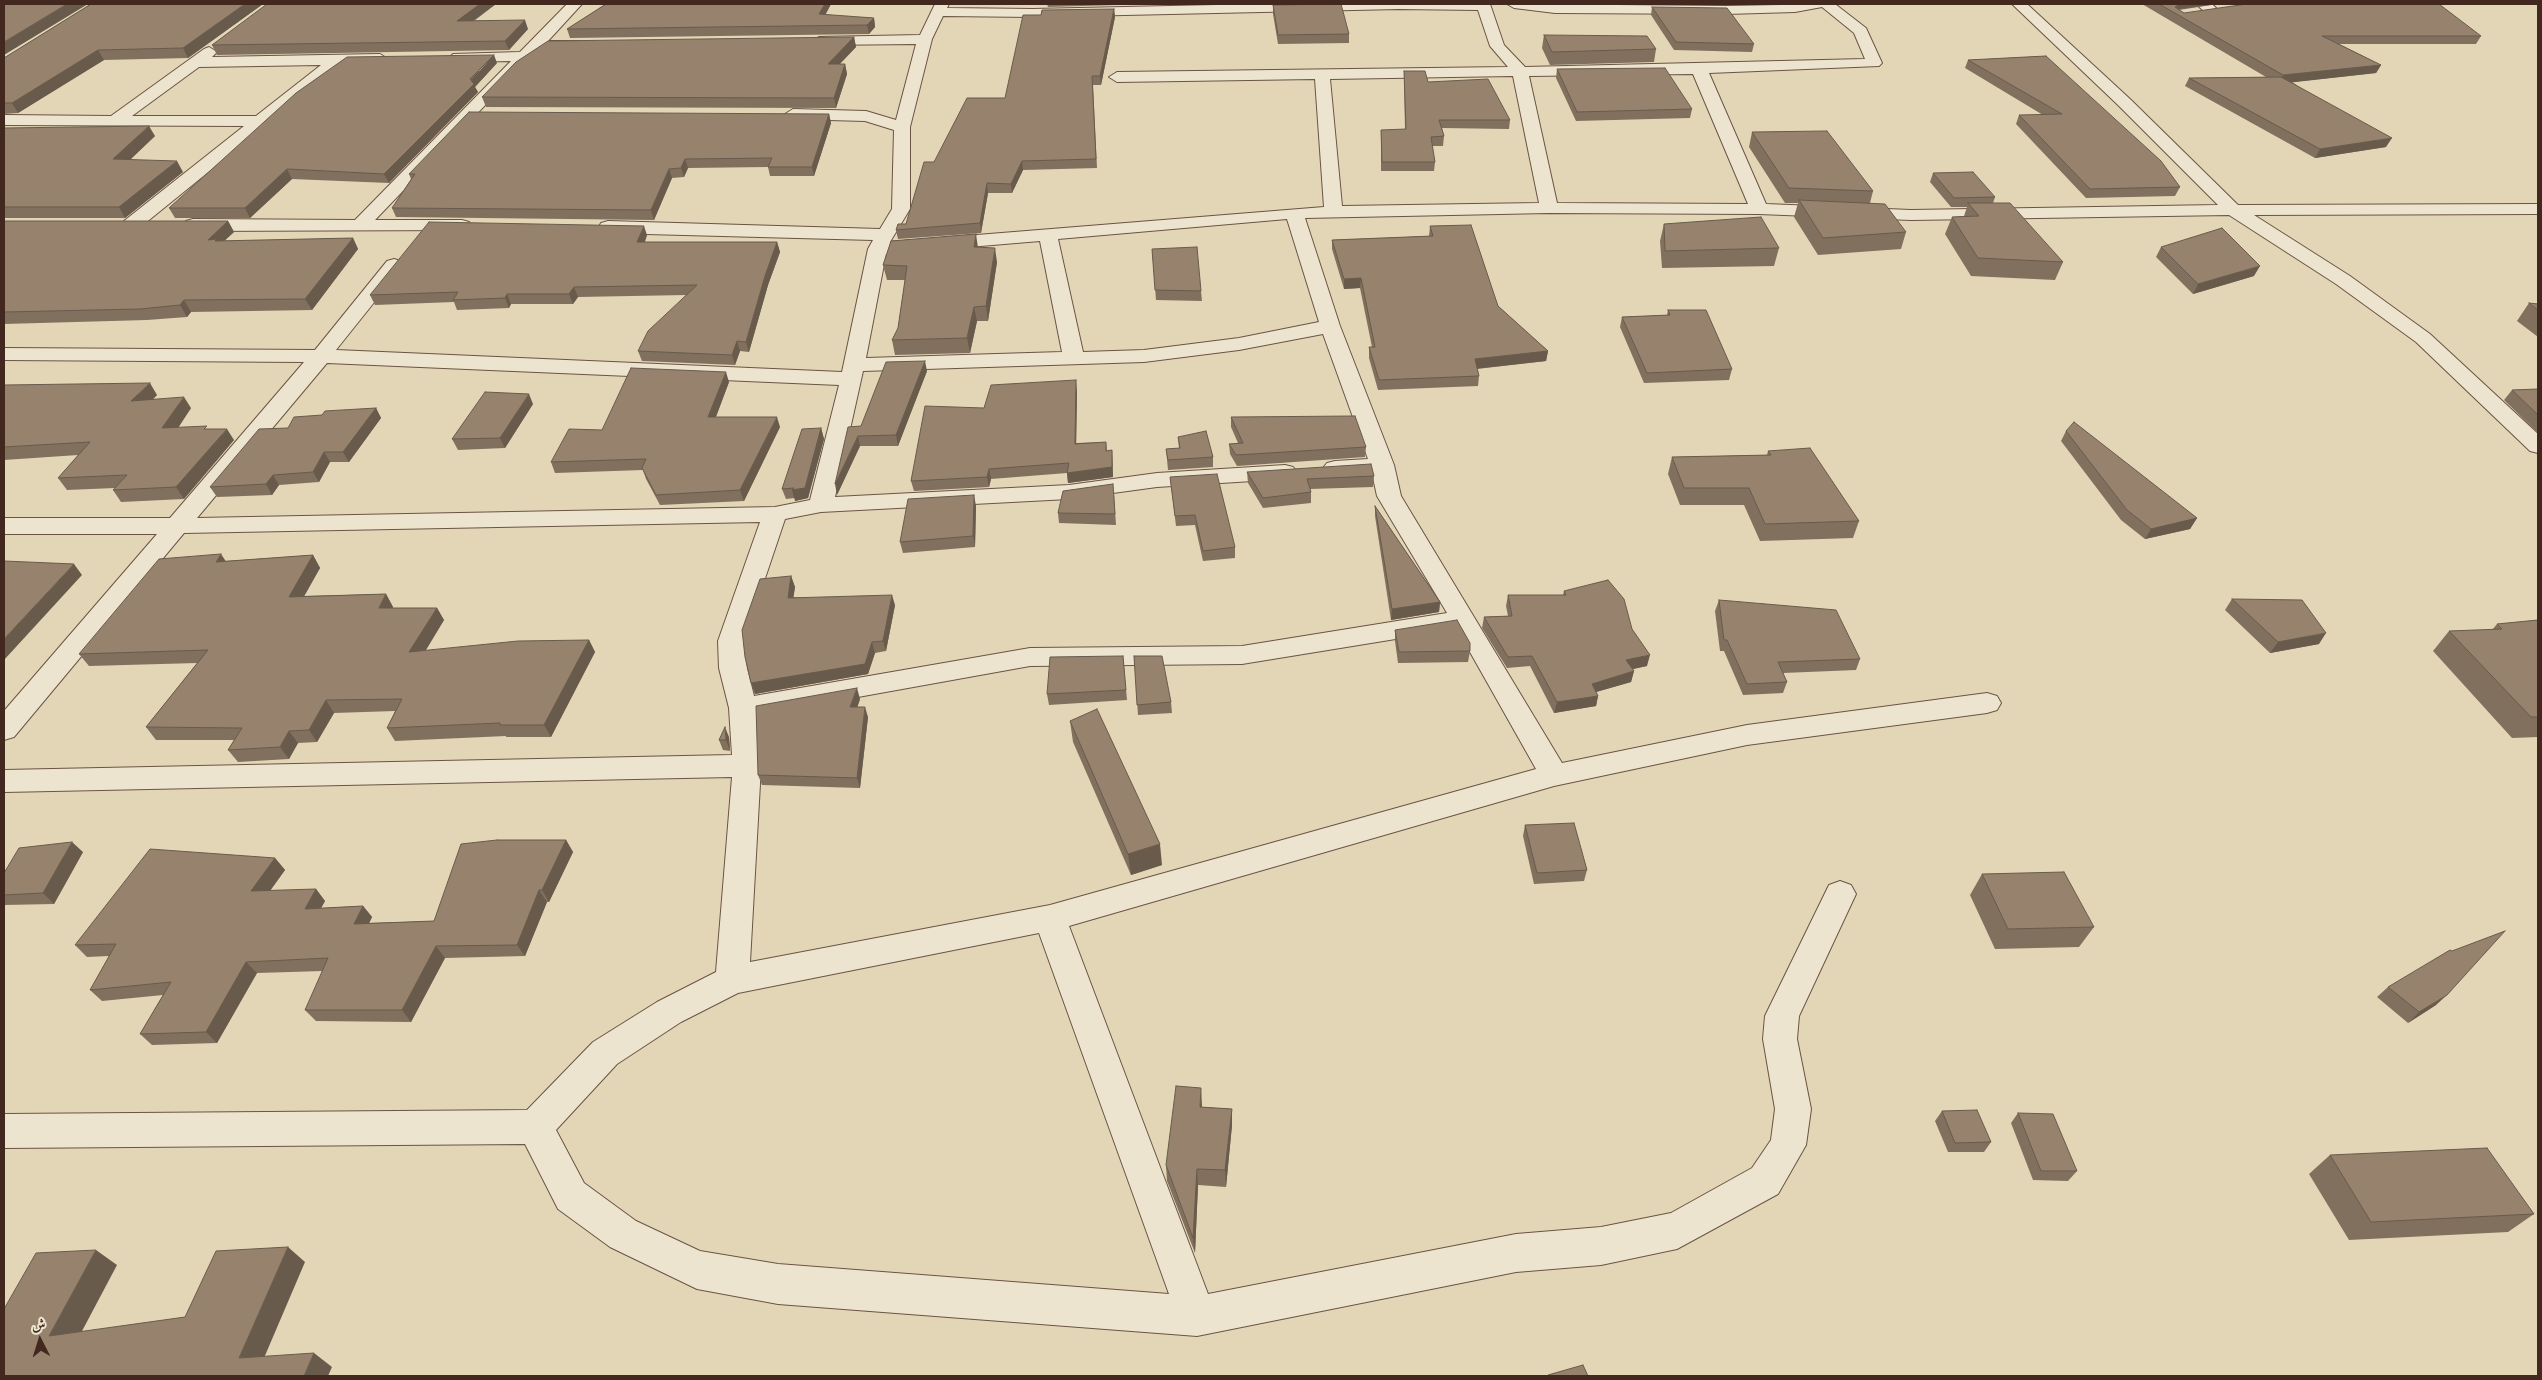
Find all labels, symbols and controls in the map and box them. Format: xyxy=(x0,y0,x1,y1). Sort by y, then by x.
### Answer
north arrow xyxy=(15,1315,65,1365)
text: ش xyxy=(31,1315,46,1334)

